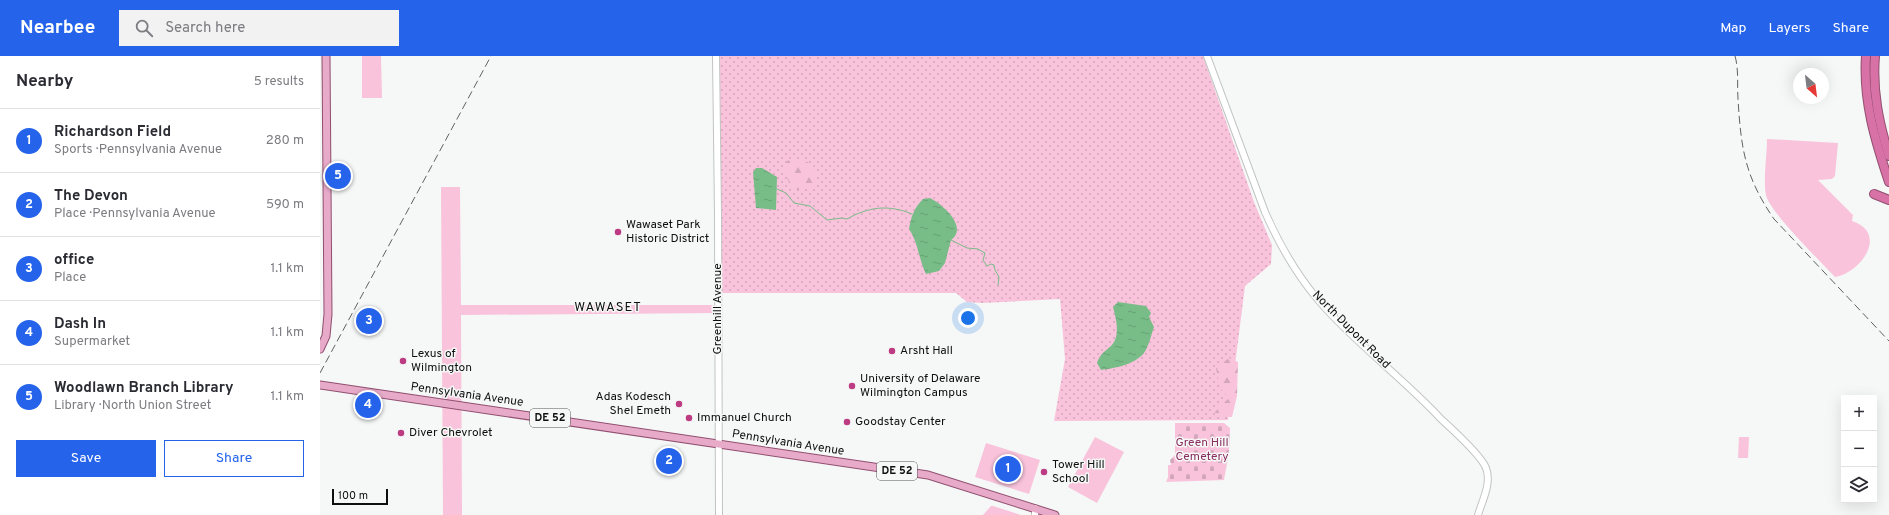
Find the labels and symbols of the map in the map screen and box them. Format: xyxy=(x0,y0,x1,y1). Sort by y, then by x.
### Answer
north arrow xyxy=(1793,68,1829,104)
pin: 5 xyxy=(325,161,351,191)
place label: Wawaset Park Historic District xyxy=(626,217,709,247)
marker: Wawaset Park Historic District xyxy=(613,227,623,237)
street label: Greenhill Avenue xyxy=(710,263,726,355)
street label: North Dupont Road xyxy=(1308,287,1394,373)
district label: WAWASET xyxy=(574,300,642,316)
pin: 3 xyxy=(356,306,382,336)
your location xyxy=(958,308,978,328)
place label: Arsht Hall xyxy=(900,343,953,359)
place label: Lexus of Wilmington xyxy=(411,346,472,376)
marker: Arsht Hall xyxy=(887,346,897,356)
marker: Lexus of Wilmington xyxy=(398,356,408,366)
place label: University of Delaware Wilmington Campus xyxy=(860,371,980,401)
street label: Pennsylvania Avenue xyxy=(410,379,524,411)
marker: University of Delaware Wilmington Campus xyxy=(847,381,857,391)
place label: Adas Kodesch Shel Emeth xyxy=(596,389,671,419)
pin: 4 xyxy=(355,390,381,420)
marker: Adas Kodesch Shel Emeth xyxy=(674,399,684,409)
road number: DE 52 xyxy=(530,409,570,427)
place label: Immanuel Church xyxy=(697,410,792,426)
marker: Immanuel Church xyxy=(684,413,694,423)
place label: Goodstay Center xyxy=(855,414,946,430)
marker: Goodstay Center xyxy=(842,417,852,427)
place label: Diver Chevrolet xyxy=(409,425,493,441)
street label: Pennsylvania Avenue xyxy=(731,426,845,460)
marker: Diver Chevrolet xyxy=(396,428,406,438)
park label: Green Hill Cemetery xyxy=(1175,435,1229,465)
pin: 2 xyxy=(656,446,682,476)
pin: 1 xyxy=(995,454,1021,484)
place label: Tower Hill School xyxy=(1052,457,1105,487)
road number: DE 52 xyxy=(877,462,917,480)
marker: Tower Hill School xyxy=(1039,467,1049,477)
scale bar xyxy=(332,487,388,506)

